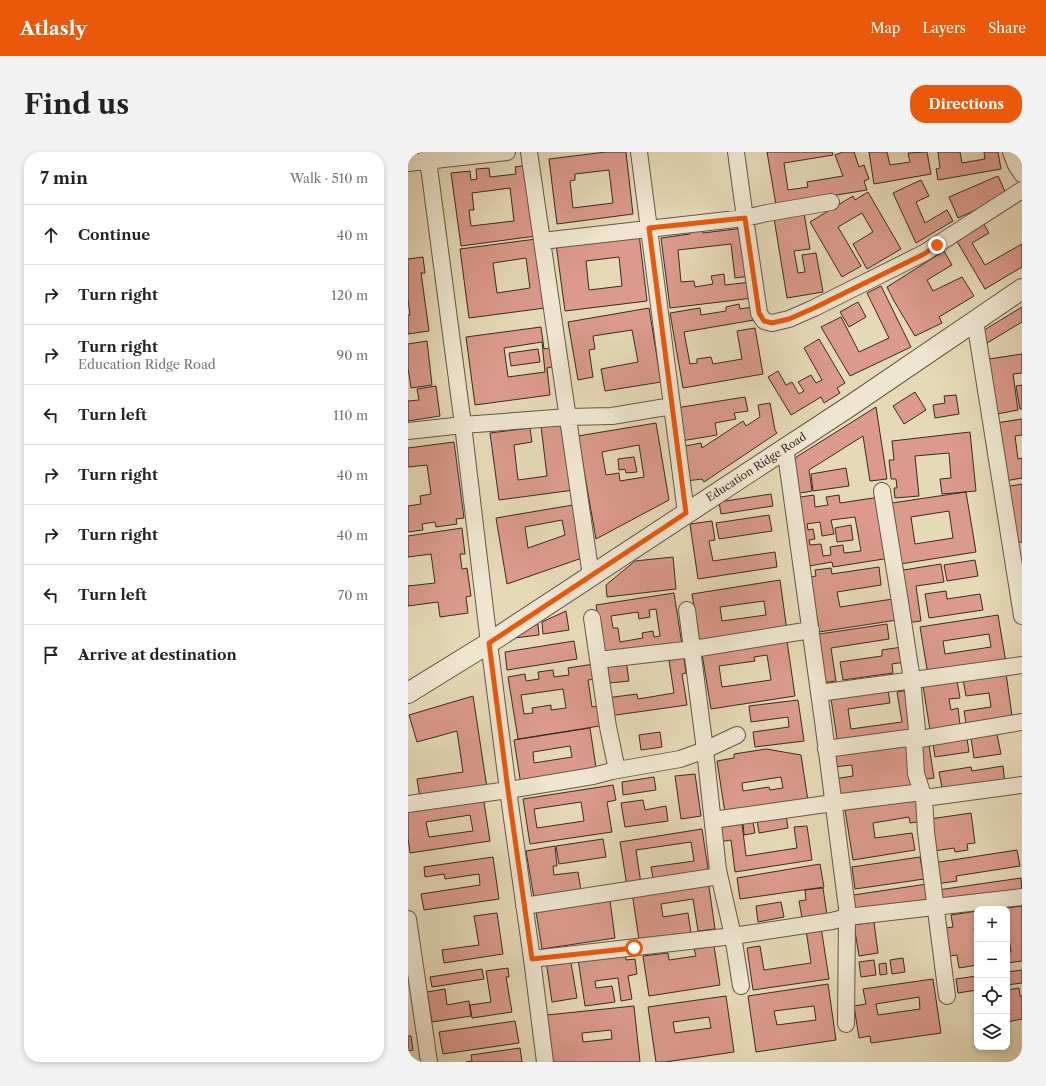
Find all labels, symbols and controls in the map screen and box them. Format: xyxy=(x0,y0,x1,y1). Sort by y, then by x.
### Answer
text: Atlasly xyxy=(20,17,87,40)
text: Map xyxy=(870,19,900,37)
text: Layers xyxy=(922,19,966,37)
text: Share xyxy=(988,19,1026,37)
button: Directions xyxy=(910,85,1022,123)
text: Find us xyxy=(24,87,129,121)
text: 7 min xyxy=(40,168,88,188)
text: Walk · 510 m xyxy=(290,170,368,186)
icon: ahead xyxy=(40,224,62,246)
text: Continue xyxy=(78,225,150,244)
text: 40 m xyxy=(337,227,368,243)
route end xyxy=(928,236,946,254)
icon: right xyxy=(40,284,62,306)
text: Turn right xyxy=(78,285,158,304)
text: 120 m xyxy=(331,287,368,303)
text: Turn right xyxy=(78,337,158,356)
icon: right xyxy=(40,344,62,366)
text: 90 m xyxy=(337,347,368,363)
text: Education Ridge Road xyxy=(78,356,216,372)
icon: left xyxy=(40,404,62,426)
text: Turn left xyxy=(78,405,147,424)
text: 110 m xyxy=(333,407,368,423)
street label: Education Ridge Road xyxy=(703,429,809,505)
icon: right xyxy=(40,464,62,486)
text: Turn right xyxy=(78,465,158,484)
text: 40 m xyxy=(337,467,368,483)
icon: right xyxy=(40,524,62,546)
text: Turn right xyxy=(78,525,158,544)
text: 40 m xyxy=(337,527,368,543)
icon: left xyxy=(40,584,62,606)
text: Turn left xyxy=(78,585,147,604)
text: 70 m xyxy=(338,587,368,603)
icon: arrive xyxy=(40,644,62,666)
text: Arrive at destination xyxy=(78,645,237,664)
map controls xyxy=(974,906,1010,1050)
button: + xyxy=(974,906,1010,942)
route start xyxy=(625,939,643,957)
button: − xyxy=(974,942,1010,978)
button: locate xyxy=(974,978,1010,1014)
button: layers xyxy=(974,1014,1010,1050)

